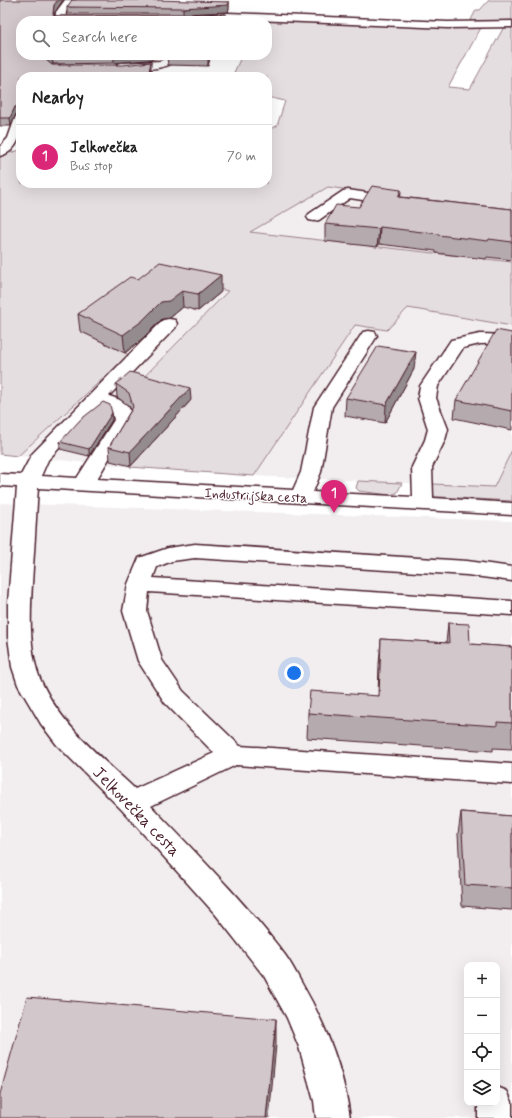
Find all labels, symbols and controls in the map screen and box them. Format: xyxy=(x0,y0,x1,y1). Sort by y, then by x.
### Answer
search box xyxy=(16,16,272,60)
icon: search xyxy=(30,27,52,49)
text: Search here xyxy=(62,28,138,48)
text: Nearby xyxy=(32,87,84,109)
text: Jelkovečka xyxy=(70,138,138,158)
text: 1 xyxy=(42,148,48,165)
text: 70 m xyxy=(227,148,256,165)
text: Bus stop xyxy=(70,158,113,175)
pin: 1 xyxy=(321,480,347,513)
street label: Industrijska cesta xyxy=(204,484,308,508)
your location xyxy=(284,663,304,683)
street label: Jelkovečka cesta xyxy=(88,762,185,862)
map controls xyxy=(464,962,500,1106)
button: + xyxy=(464,962,500,998)
button: − xyxy=(464,998,500,1034)
button: locate xyxy=(464,1034,500,1070)
button: layers xyxy=(464,1070,500,1106)

